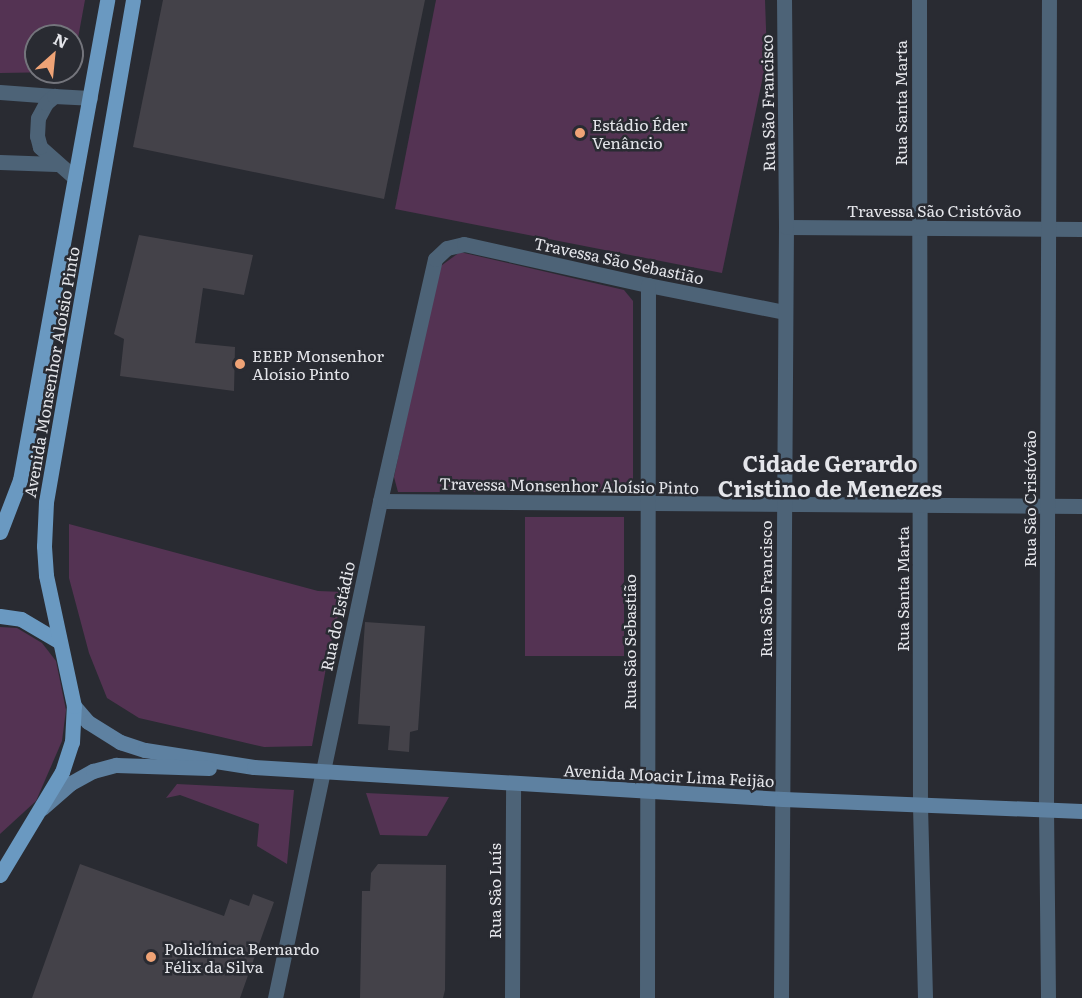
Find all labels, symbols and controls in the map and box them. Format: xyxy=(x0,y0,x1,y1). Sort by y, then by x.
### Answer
north arrow xyxy=(24,24,84,84)
text: N xyxy=(50,26,73,53)
street label: Rua São Francisco xyxy=(756,34,778,172)
street label: Rua Santa Marta xyxy=(890,40,910,166)
place label: Estádio Éder Venâncio xyxy=(592,114,687,152)
marker: Estádio Éder Venâncio xyxy=(573,126,587,140)
street label: Travessa São Cristóvão xyxy=(847,200,1021,220)
street label: Travessa São Sebastião xyxy=(532,233,706,287)
street label: Avenida Monsenhor Aloísio Pinto xyxy=(19,245,83,499)
place label: EEEP Monsenhor Aloísio Pinto xyxy=(252,345,384,383)
marker: EEEP Monsenhor Aloísio Pinto xyxy=(233,357,247,371)
street label: Rua São Cristóvão xyxy=(1019,430,1039,568)
district label: Cidade Gerardo Cristino de Menezes xyxy=(718,449,942,500)
street label: Travessa Monsenhor Aloísio Pinto xyxy=(439,473,699,497)
street label: Rua São Francisco xyxy=(755,520,775,658)
street label: Rua Santa Marta xyxy=(892,526,912,652)
street label: Rua do Estádio xyxy=(316,559,358,673)
street label: Rua São Sebastião xyxy=(619,574,639,710)
street label: Avenida Moacir Lima Feijão xyxy=(563,760,775,790)
street label: Rua São Luís xyxy=(484,843,504,939)
place label: Policlínica Bernardo Félix da Silva xyxy=(164,938,319,976)
marker: Policlínica Bernardo Félix da Silva xyxy=(142,948,160,966)

